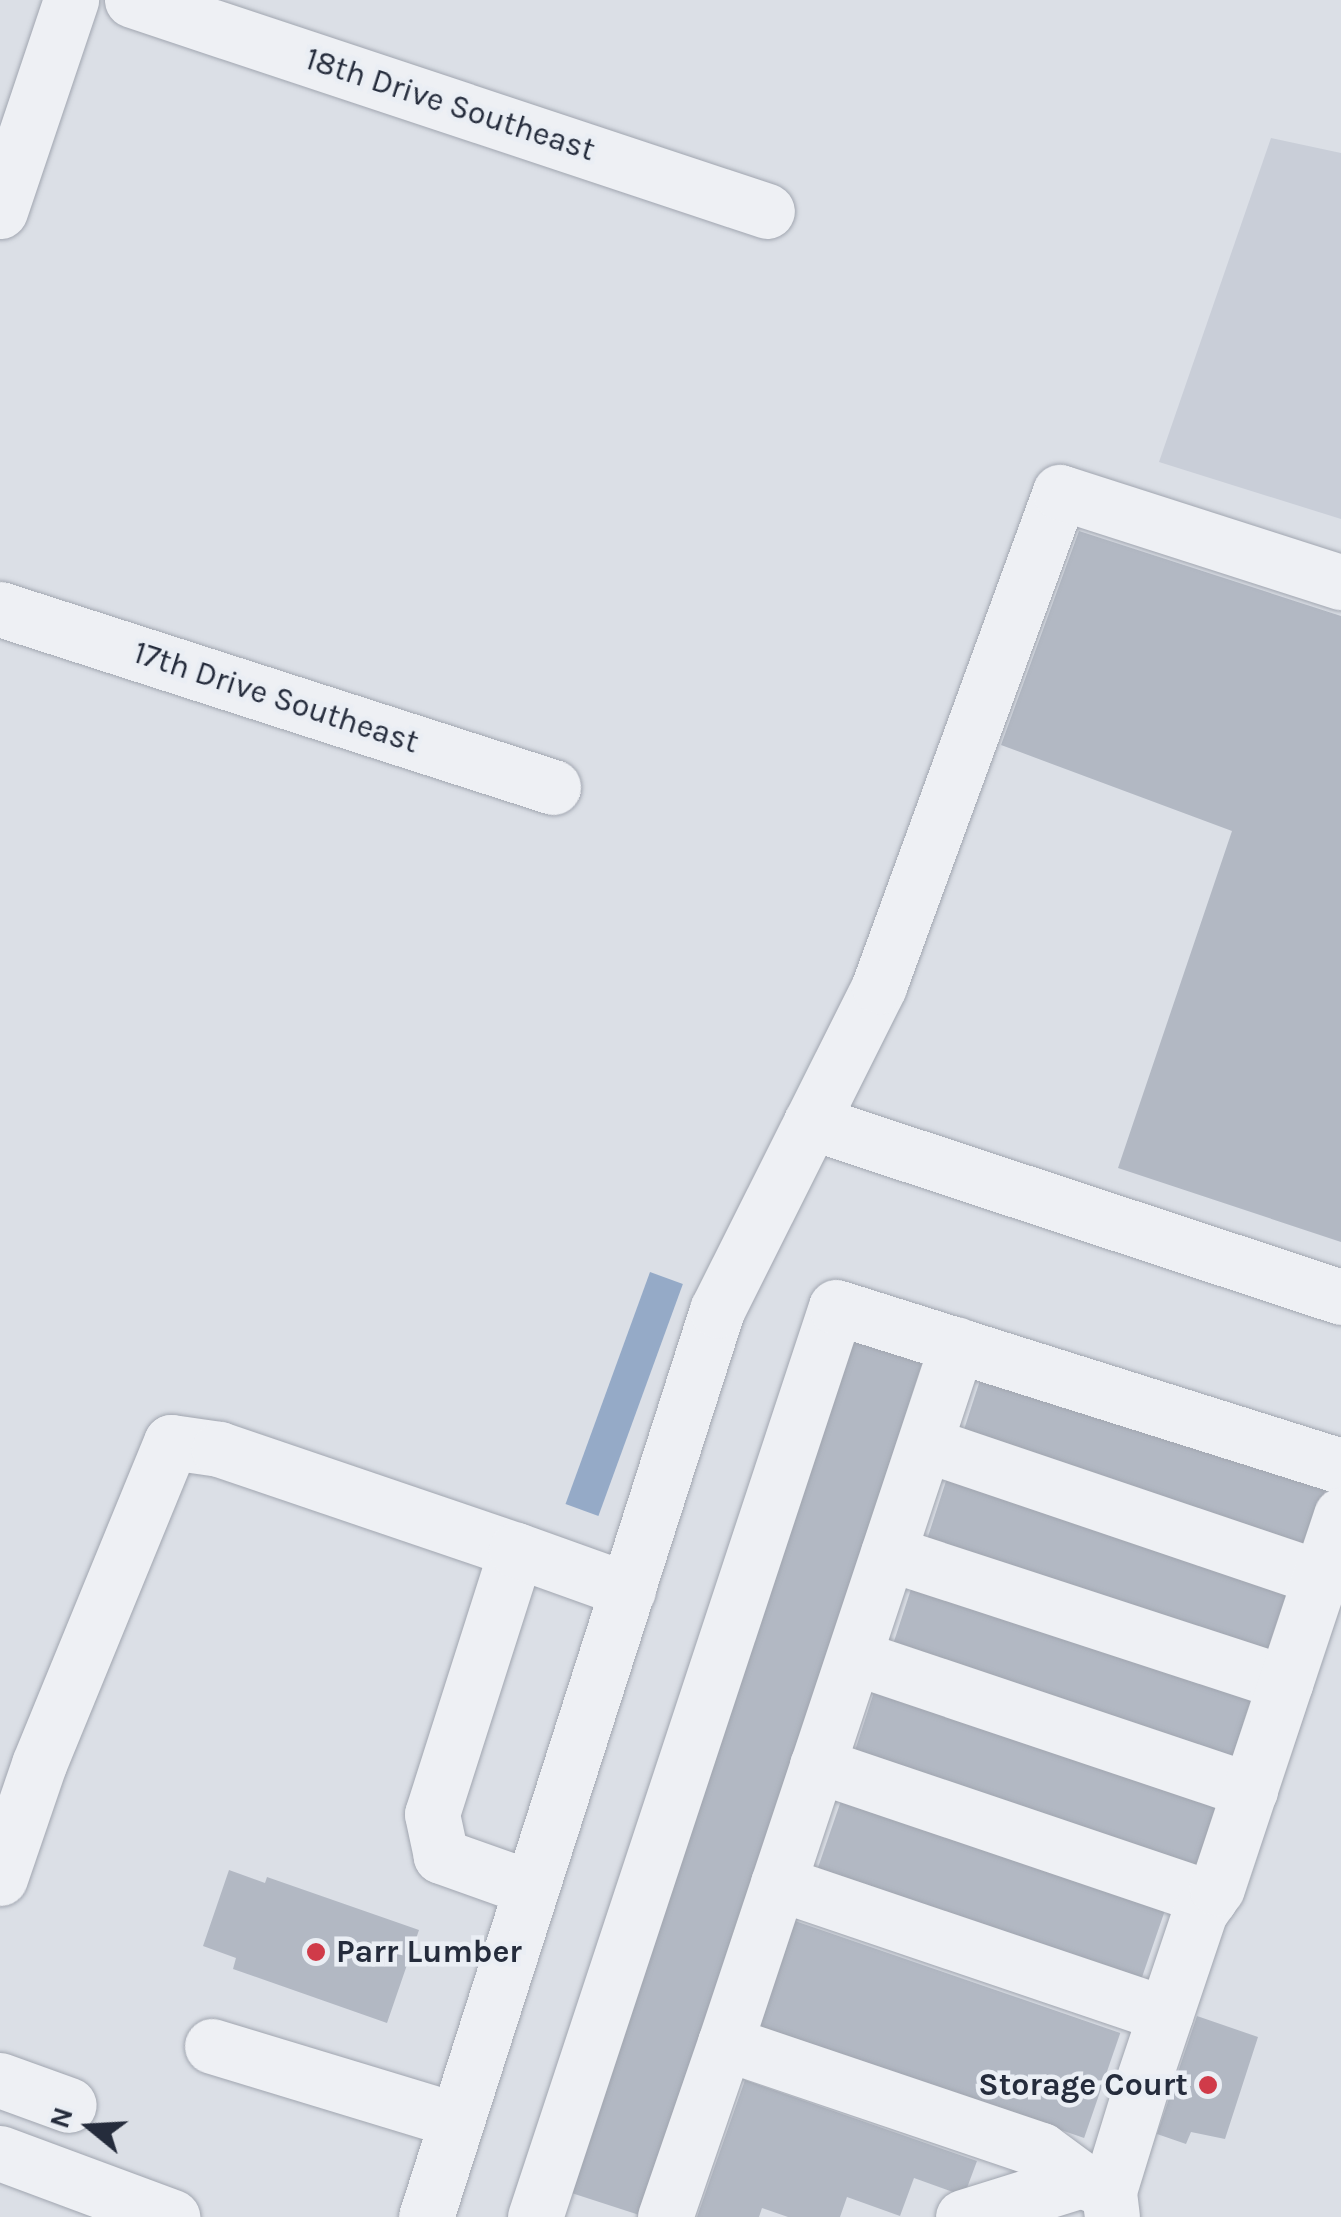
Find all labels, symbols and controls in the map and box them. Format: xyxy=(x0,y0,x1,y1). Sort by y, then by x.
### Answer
street label: 18th Drive Southeast xyxy=(300,40,600,170)
street label: 17th Drive Southeast xyxy=(129,634,423,762)
place label: Parr Lumber xyxy=(336,1933,522,1971)
marker: Parr Lumber xyxy=(305,1941,327,1963)
place label: Storage Court xyxy=(978,2066,1188,2104)
marker: Storage Court xyxy=(1197,2074,1219,2096)
north arrow xyxy=(40,2077,140,2177)
text: N xyxy=(42,2103,80,2132)

